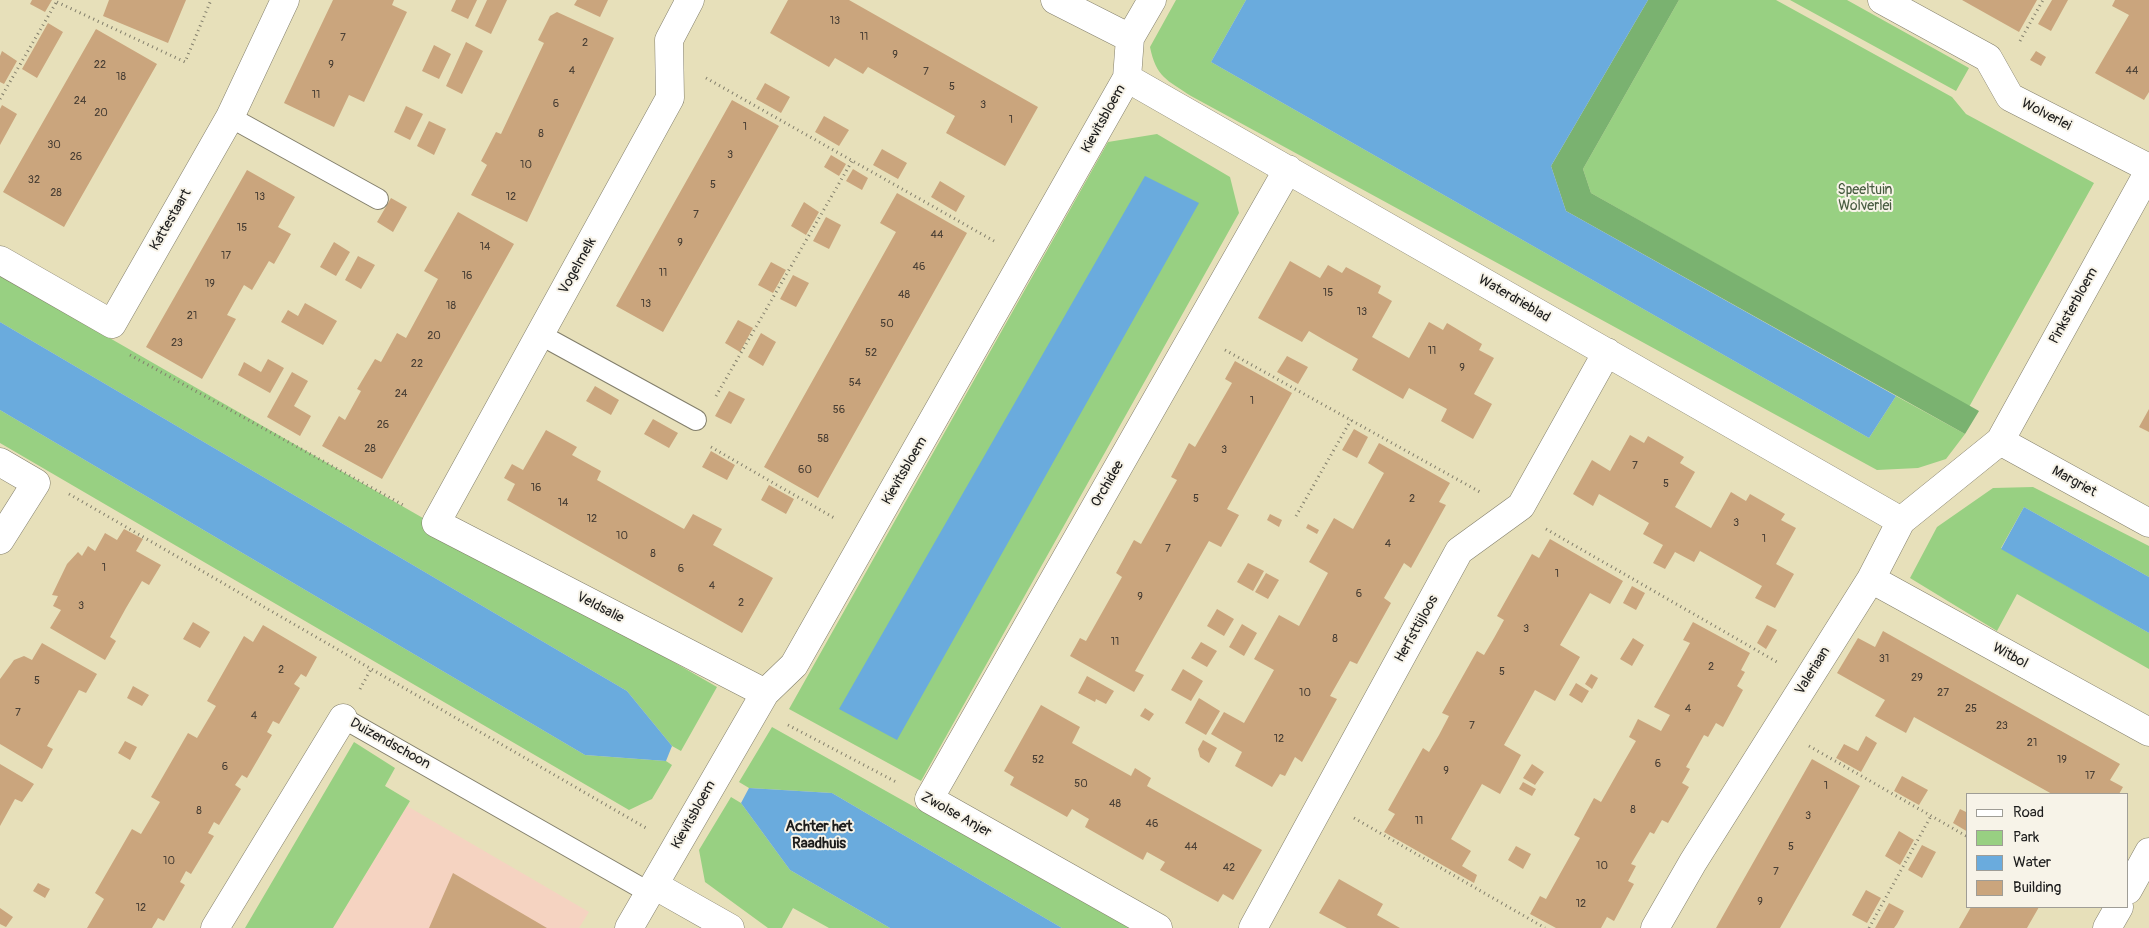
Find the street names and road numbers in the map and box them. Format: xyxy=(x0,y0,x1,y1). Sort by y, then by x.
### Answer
street label: Kievitsbloem xyxy=(1078,82,1130,156)
street label: Wolverlei xyxy=(2018,95,2074,135)
street label: Kattestaart xyxy=(147,186,195,254)
street label: Vogelmelk xyxy=(556,235,600,297)
street label: Pinksterbloem xyxy=(2046,265,2102,347)
street label: Waterdrieblad xyxy=(1475,272,1553,326)
street label: Kievitsbloem xyxy=(879,434,931,508)
street label: Orchidee xyxy=(1088,458,1128,510)
street label: Margriet xyxy=(2049,463,2099,501)
street label: Veldsalie xyxy=(573,589,627,627)
street label: Herfsttijloos xyxy=(1392,593,1442,665)
street label: Witbol xyxy=(1989,639,2031,673)
street label: Valeriaan xyxy=(1792,644,1834,698)
street label: Duizendschoon xyxy=(347,715,433,773)
street label: Kievitsbloem xyxy=(668,778,720,852)
street label: Zwolse Anjer xyxy=(918,789,994,841)

